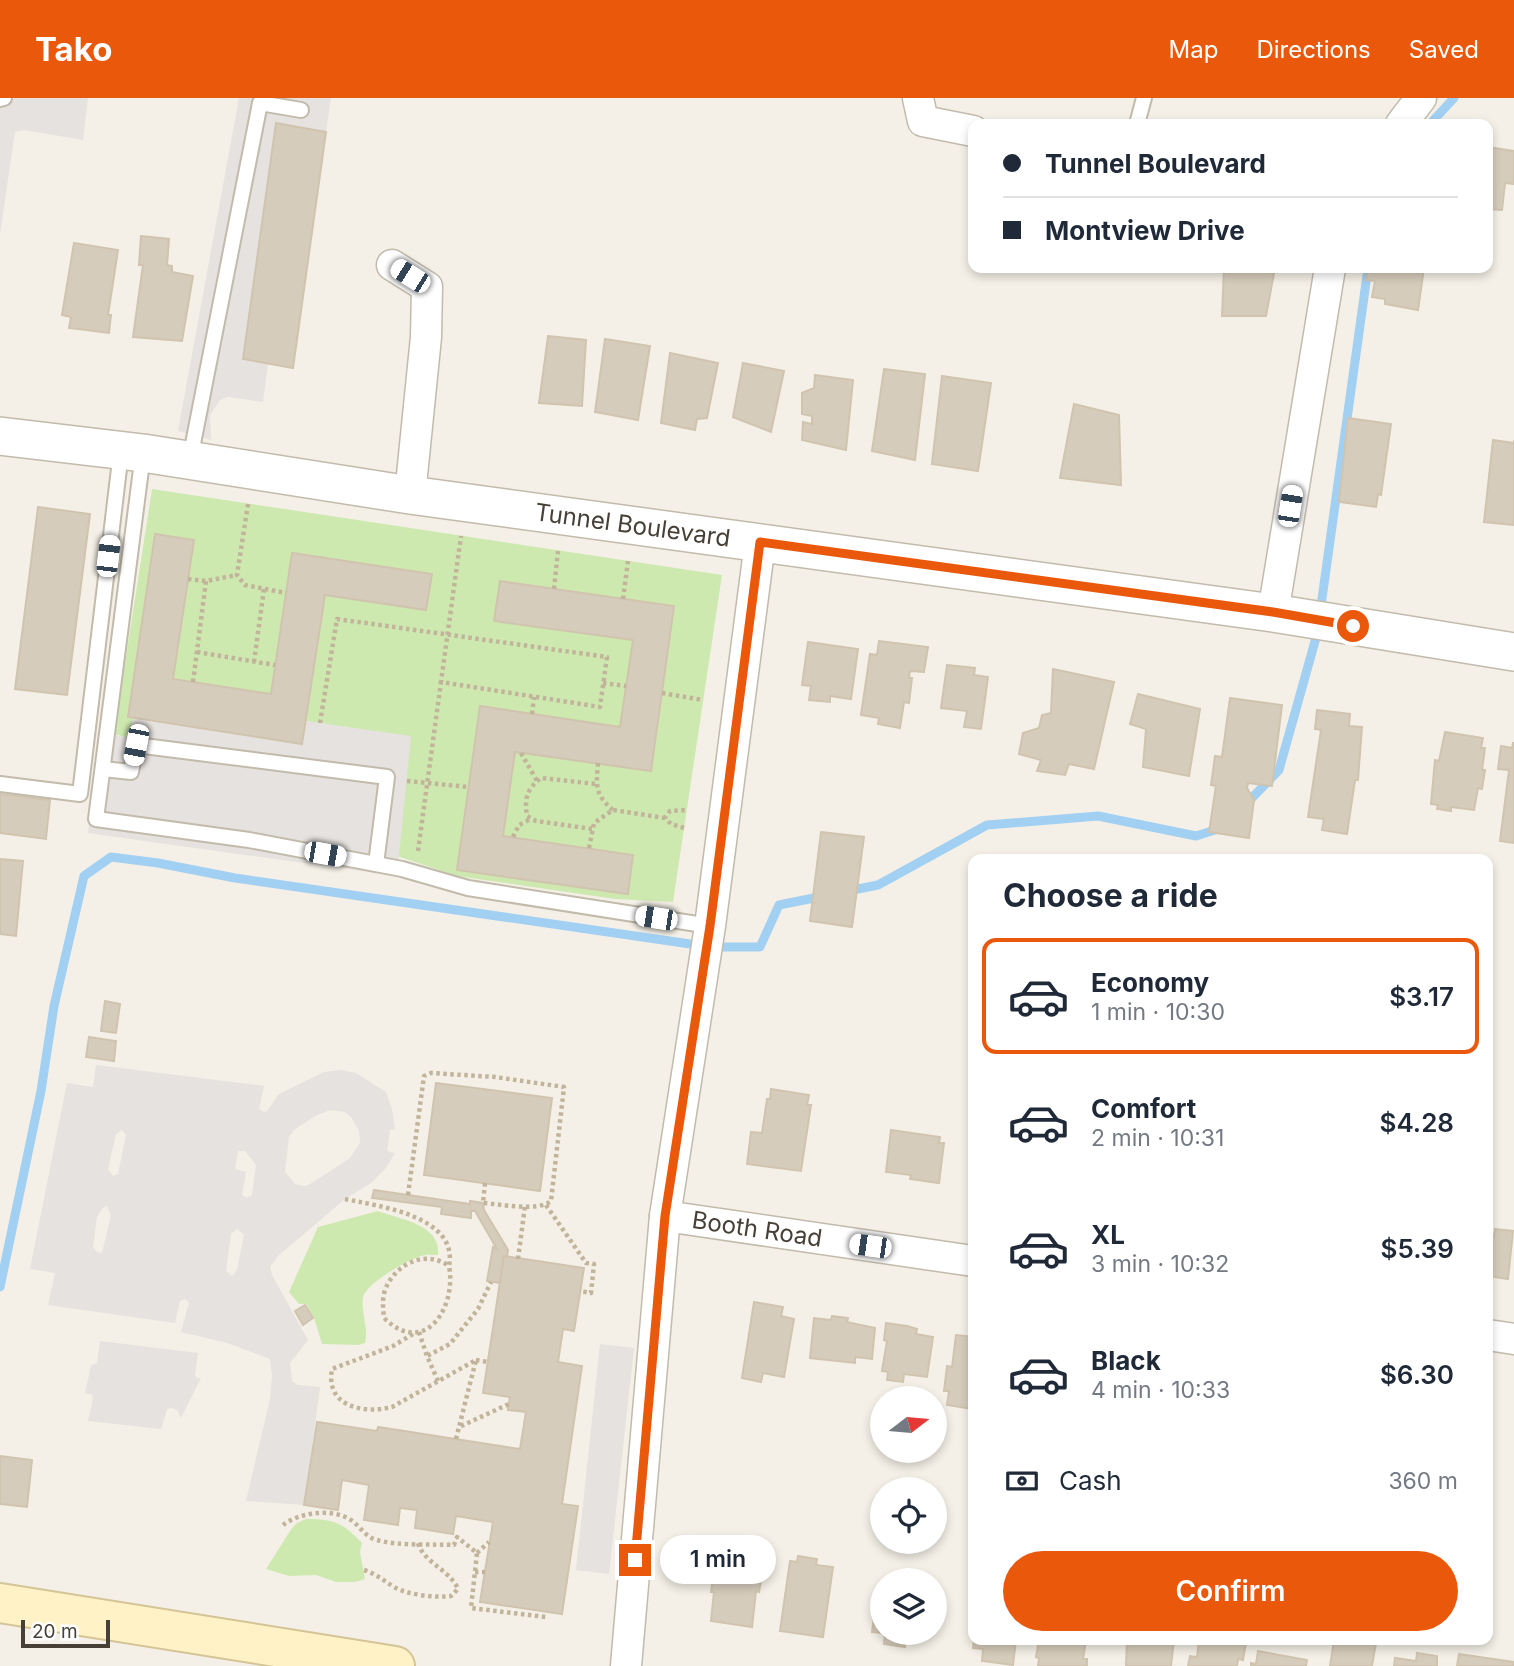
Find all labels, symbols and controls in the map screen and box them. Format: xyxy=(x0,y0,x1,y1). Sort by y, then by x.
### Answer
text: Tako xyxy=(35,29,112,69)
text: Map xyxy=(1169,35,1218,64)
text: Directions xyxy=(1256,35,1371,64)
text: Saved xyxy=(1409,35,1479,64)
text: Tunnel Boulevard xyxy=(1045,148,1266,179)
text: Montview Drive xyxy=(1045,215,1245,246)
car xyxy=(387,256,434,296)
car xyxy=(1277,484,1304,528)
street label: Tunnel Boulevard xyxy=(533,497,732,553)
car xyxy=(96,534,121,578)
route start xyxy=(1337,610,1369,642)
car xyxy=(122,722,151,768)
car xyxy=(303,840,348,868)
text: Choose a ride xyxy=(1003,876,1218,915)
car xyxy=(634,904,679,932)
icon: car xyxy=(1007,965,1070,1028)
text: Economy xyxy=(1091,967,1209,998)
text: $3.17 xyxy=(1389,981,1454,1012)
text: 1 min · 10:30 xyxy=(1091,998,1225,1026)
icon: car xyxy=(1007,1091,1070,1154)
text: Comfort xyxy=(1091,1093,1196,1124)
text: $4.28 xyxy=(1380,1107,1454,1138)
text: 2 min · 10:31 xyxy=(1091,1124,1224,1152)
street label: Booth Road xyxy=(690,1205,824,1253)
icon: car xyxy=(1007,1217,1070,1280)
text: XL xyxy=(1091,1219,1125,1250)
car xyxy=(848,1233,893,1259)
text: $5.39 xyxy=(1381,1233,1454,1264)
text: 3 min · 10:32 xyxy=(1091,1250,1229,1278)
icon: car xyxy=(1007,1343,1070,1406)
text: Black xyxy=(1091,1345,1161,1376)
text: $6.30 xyxy=(1380,1359,1454,1390)
text: 4 min · 10:33 xyxy=(1091,1376,1230,1404)
north arrow xyxy=(870,1386,947,1463)
map controls xyxy=(870,1386,947,1645)
icon: cash xyxy=(1003,1462,1041,1500)
text: Cash xyxy=(1059,1465,1122,1496)
text: 360 m xyxy=(1388,1467,1458,1495)
button: locate xyxy=(870,1477,947,1554)
callout: 1 min xyxy=(660,1536,775,1584)
route end xyxy=(619,1544,651,1576)
text: 1 min xyxy=(690,1545,746,1573)
button: Confirm xyxy=(1003,1551,1458,1631)
button: layers xyxy=(870,1568,947,1645)
scale bar xyxy=(21,1617,110,1649)
text: 20 m xyxy=(32,1620,78,1643)

